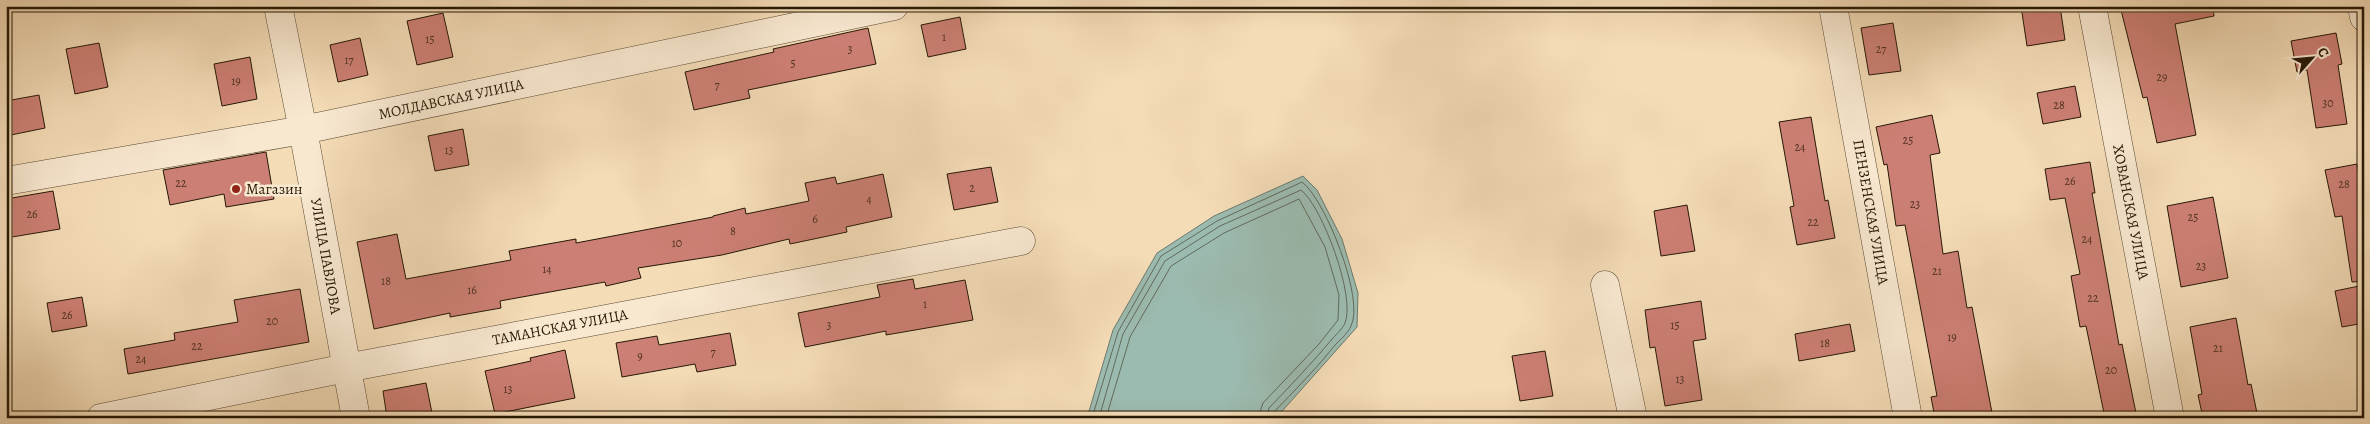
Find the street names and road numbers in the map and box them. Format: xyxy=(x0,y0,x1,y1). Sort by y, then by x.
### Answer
street label: МОЛДАВСКАЯ УЛИЦА xyxy=(377,74,526,124)
street label: ПЕНЗЕНСКАЯ УЛИЦА xyxy=(1848,138,1894,286)
street label: ХОВАНСКАЯ УЛИЦА xyxy=(2108,143,2154,281)
street label: УЛИЦА ПАВЛОВА xyxy=(306,196,346,316)
street label: ТАМАНСКАЯ УЛИЦА xyxy=(491,304,630,350)

